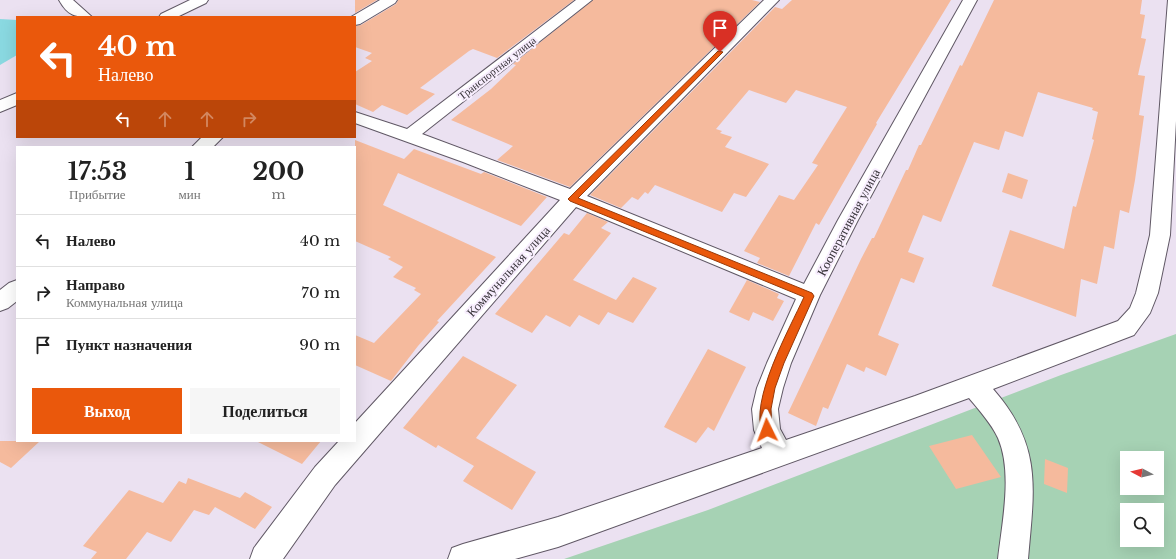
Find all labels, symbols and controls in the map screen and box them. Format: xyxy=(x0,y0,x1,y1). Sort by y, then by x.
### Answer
pin xyxy=(703,11,737,52)
icon: arrive xyxy=(709,17,731,39)
text: 40 m xyxy=(98,29,176,64)
icon: left xyxy=(32,32,84,84)
street label: Транспортная улица xyxy=(455,33,539,103)
text: Налево xyxy=(98,64,154,86)
icon: left xyxy=(112,108,134,130)
icon: ahead xyxy=(154,108,176,130)
icon: ahead xyxy=(196,108,218,130)
icon: right xyxy=(238,108,260,130)
text: 17:53 xyxy=(68,157,127,186)
text: 1 xyxy=(184,157,195,186)
text: 200 xyxy=(252,157,304,186)
street label: Кооперативная улица xyxy=(813,166,884,279)
text: Прибытие xyxy=(69,186,126,203)
text: мин xyxy=(179,186,201,203)
text: m xyxy=(271,186,285,203)
street label: Коммунальная улица xyxy=(463,222,554,321)
icon: left xyxy=(32,230,54,252)
text: Налево xyxy=(66,231,116,250)
text: 40 m xyxy=(300,231,340,250)
text: Направо xyxy=(66,275,125,294)
icon: right xyxy=(32,282,54,304)
text: 70 m xyxy=(301,283,340,302)
text: Коммунальная улица xyxy=(66,294,183,311)
icon: arrive xyxy=(32,334,54,356)
text: Пункт назначения xyxy=(66,335,192,354)
text: 90 m xyxy=(299,335,340,354)
button: Выход xyxy=(32,388,182,434)
button: Поделиться xyxy=(190,388,340,434)
position arrow xyxy=(746,409,788,451)
north arrow xyxy=(1120,451,1164,495)
map controls xyxy=(1120,451,1164,547)
button: search xyxy=(1120,503,1164,547)

